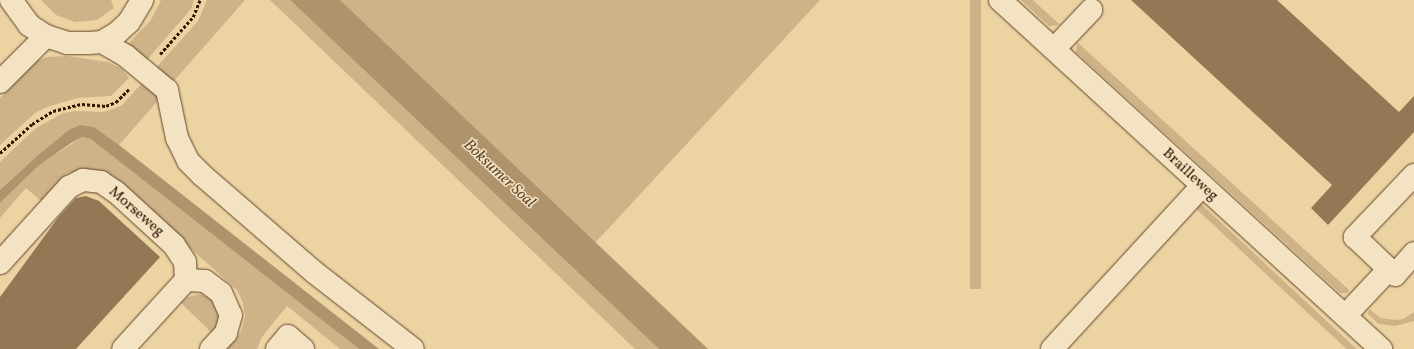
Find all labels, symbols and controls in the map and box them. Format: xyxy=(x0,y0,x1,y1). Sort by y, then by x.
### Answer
water label: Boksumer Soal xyxy=(459,136,539,212)
street label: Brailleweg xyxy=(1158,145,1222,205)
street label: Morseweg xyxy=(105,183,167,241)

